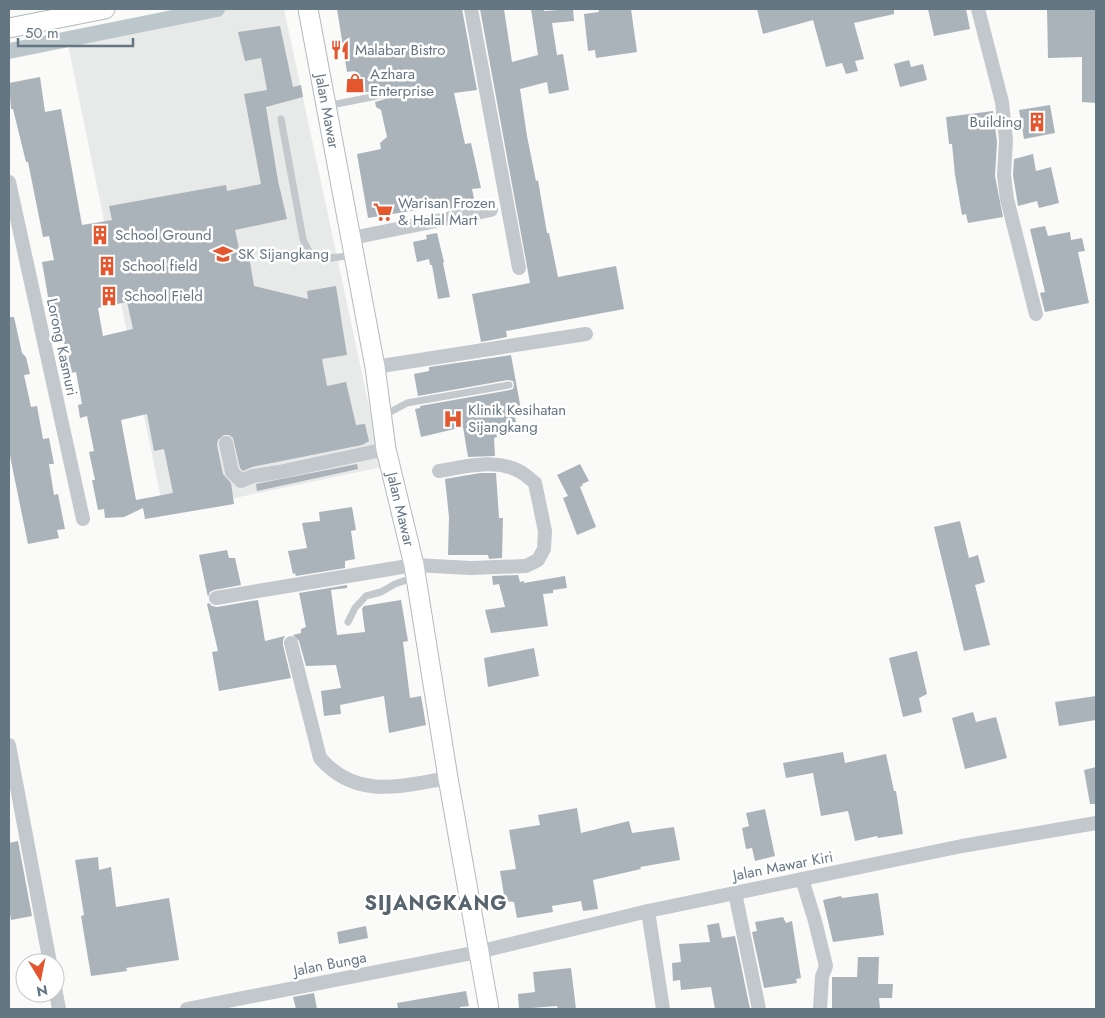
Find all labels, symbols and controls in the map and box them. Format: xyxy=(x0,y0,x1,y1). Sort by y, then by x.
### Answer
scale bar xyxy=(18,15,132,47)
text: 50 m xyxy=(25,22,59,44)
restaurant icon: Malabar Bistro xyxy=(329,39,351,61)
place label: Malabar Bistro xyxy=(355,39,445,61)
place label: Azhara Enterprise xyxy=(370,63,434,102)
street label: Jalan Mawar xyxy=(309,70,345,151)
shop icon: Azhara Enterprise xyxy=(344,72,366,94)
place label: Building xyxy=(970,111,1022,133)
building icon: Building xyxy=(1026,111,1048,133)
place label: Warisan Frozen & Halal Mart xyxy=(398,192,496,231)
supermarket icon: Warisan Frozen & Halal Mart xyxy=(372,201,394,223)
building icon: School Ground xyxy=(89,224,111,246)
place label: School Ground xyxy=(115,224,212,246)
school or university icon: SK Sijangkang xyxy=(212,243,234,265)
place label: SK Sijangkang xyxy=(238,243,329,265)
building icon: School field xyxy=(96,255,118,277)
place label: School field xyxy=(122,255,198,277)
building icon: School Field xyxy=(98,285,120,307)
place label: School Field xyxy=(124,285,203,307)
street label: Lorong Kasmuri xyxy=(41,296,83,398)
place label: Klinik Kesihatan Sijangkang xyxy=(468,399,566,438)
hospital icon: Klinik Kesihatan Sijangkang xyxy=(442,408,464,430)
street label: Jalan Mawar xyxy=(381,468,420,550)
street label: Jalan Mawar Kiri xyxy=(729,846,835,887)
district label: SIJANGKANG xyxy=(364,889,508,918)
street label: Jalan Bunga xyxy=(290,946,368,982)
north arrow xyxy=(15,953,65,1003)
text: N xyxy=(35,980,49,1002)

